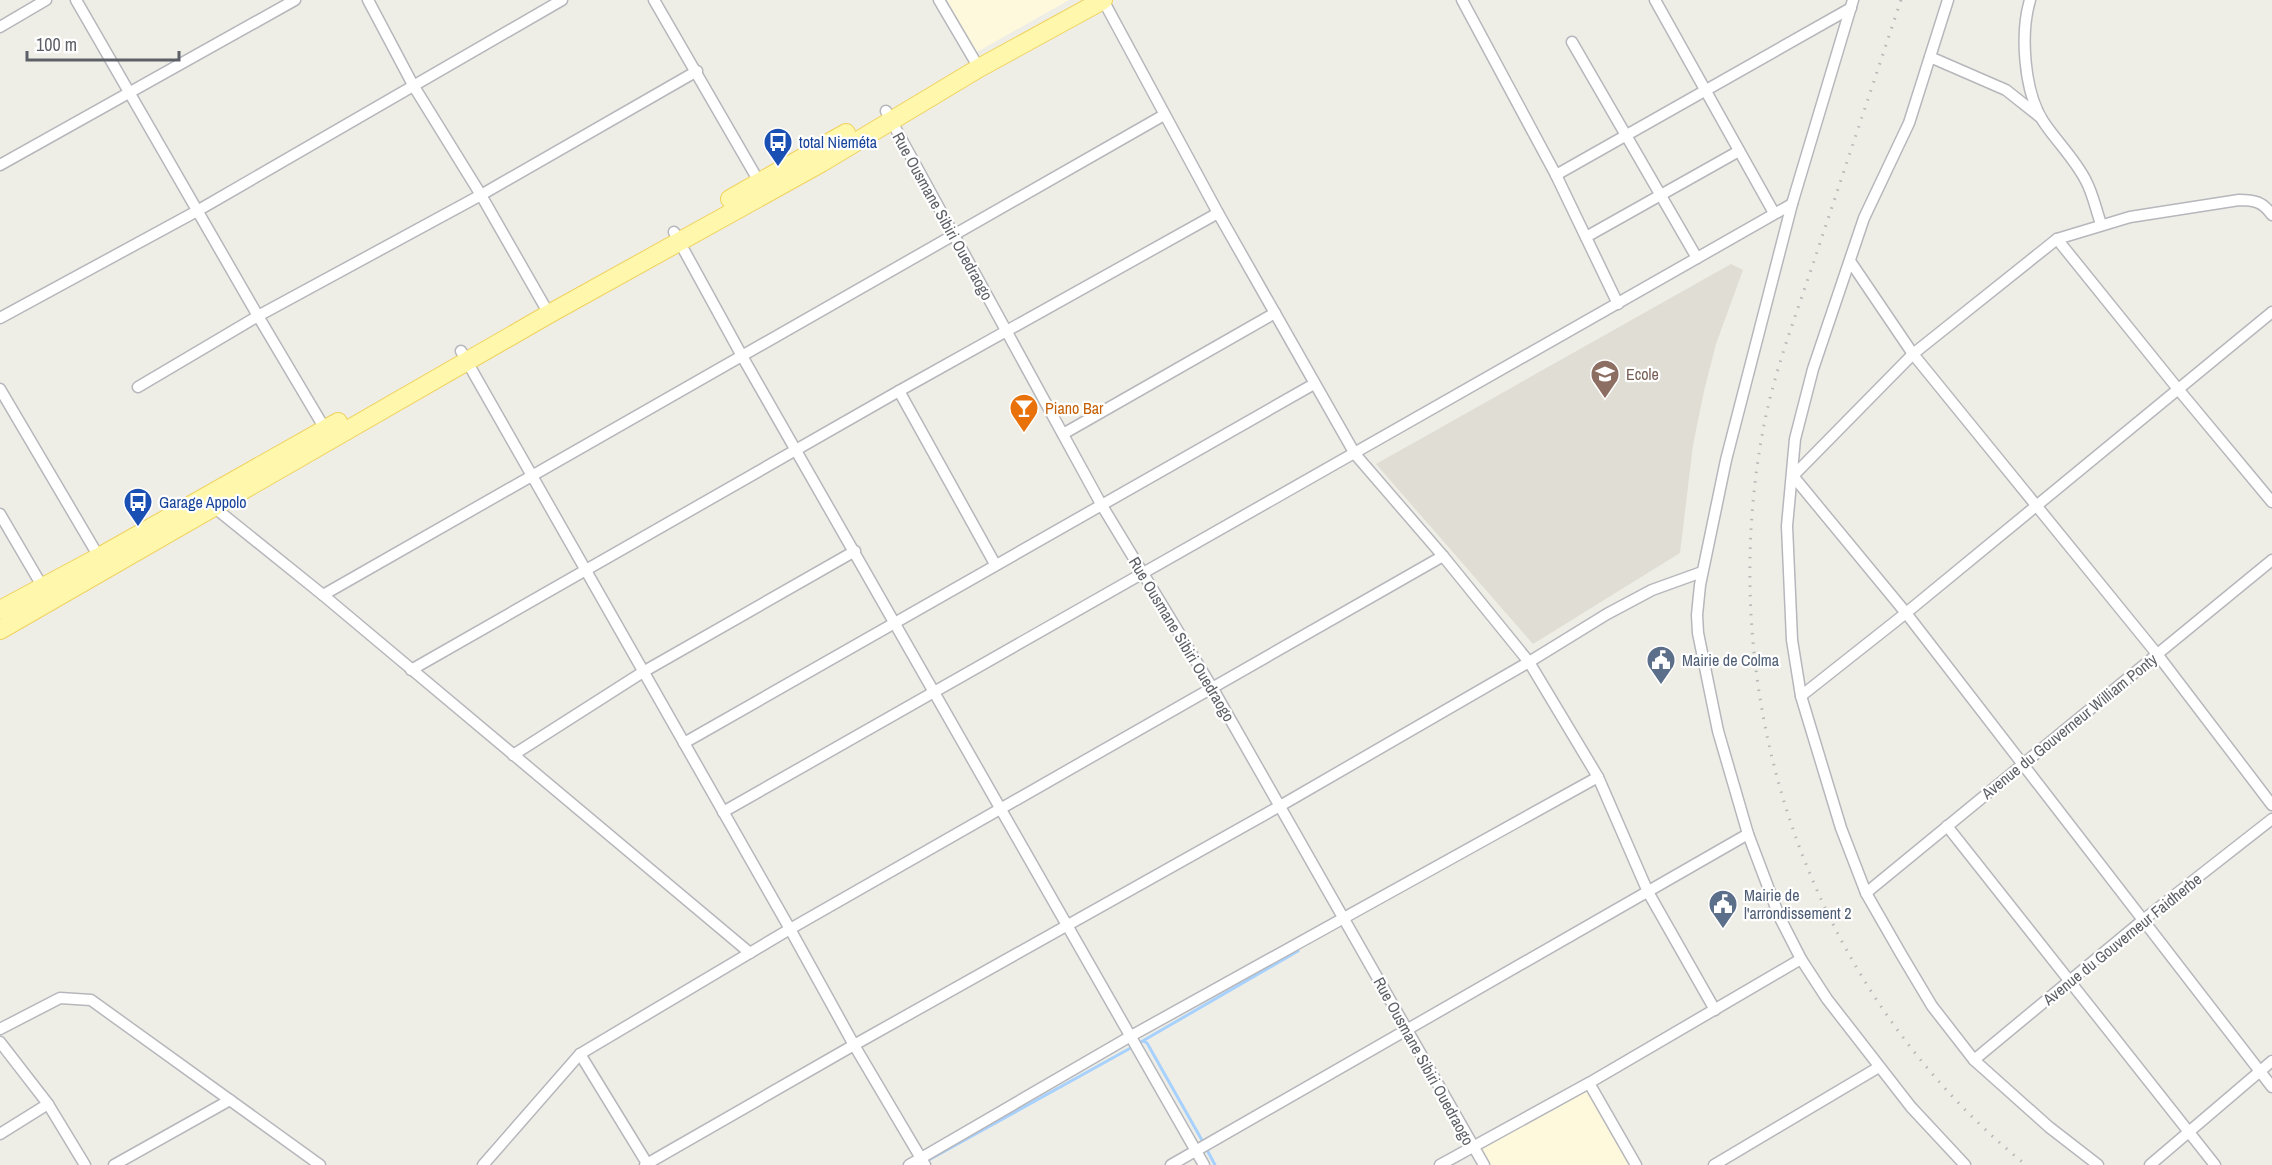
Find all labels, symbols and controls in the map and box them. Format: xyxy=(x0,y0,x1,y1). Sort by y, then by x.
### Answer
scale bar xyxy=(27,24,178,62)
text: 100 m xyxy=(36,32,77,57)
bus stop icon: total Nieméta xyxy=(762,126,794,168)
street label: Rue Ousmane Sibiri Ouedraogo xyxy=(888,128,998,304)
place label: total Nieméta xyxy=(799,131,878,153)
school or university icon: Ecole xyxy=(1589,358,1621,400)
place label: Ecole xyxy=(1626,363,1659,385)
bar icon: Piano Bar xyxy=(1008,392,1040,434)
place label: Piano Bar xyxy=(1045,397,1104,419)
bus stop icon: Garage Appolo xyxy=(122,486,154,528)
place label: Garage Appolo xyxy=(159,491,247,513)
street label: Rue Ousmane Sibiri Ouedraogo xyxy=(1124,552,1240,726)
public building icon: Mairie de Colma xyxy=(1645,644,1677,686)
street label: Avenue du Gouverneur William Ponty xyxy=(1976,648,2162,804)
place label: Mairie de Colma xyxy=(1682,649,1780,671)
street label: Avenue du Gouverneur Faidherbe xyxy=(2037,868,2206,1011)
place label: Mairie de l'arrondissement 2 xyxy=(1744,884,1852,924)
public building icon: Mairie de l'arrondissement 2 xyxy=(1707,888,1739,930)
street label: Rue Ousmane Sibiri Ouedraogo xyxy=(1369,973,1479,1149)

